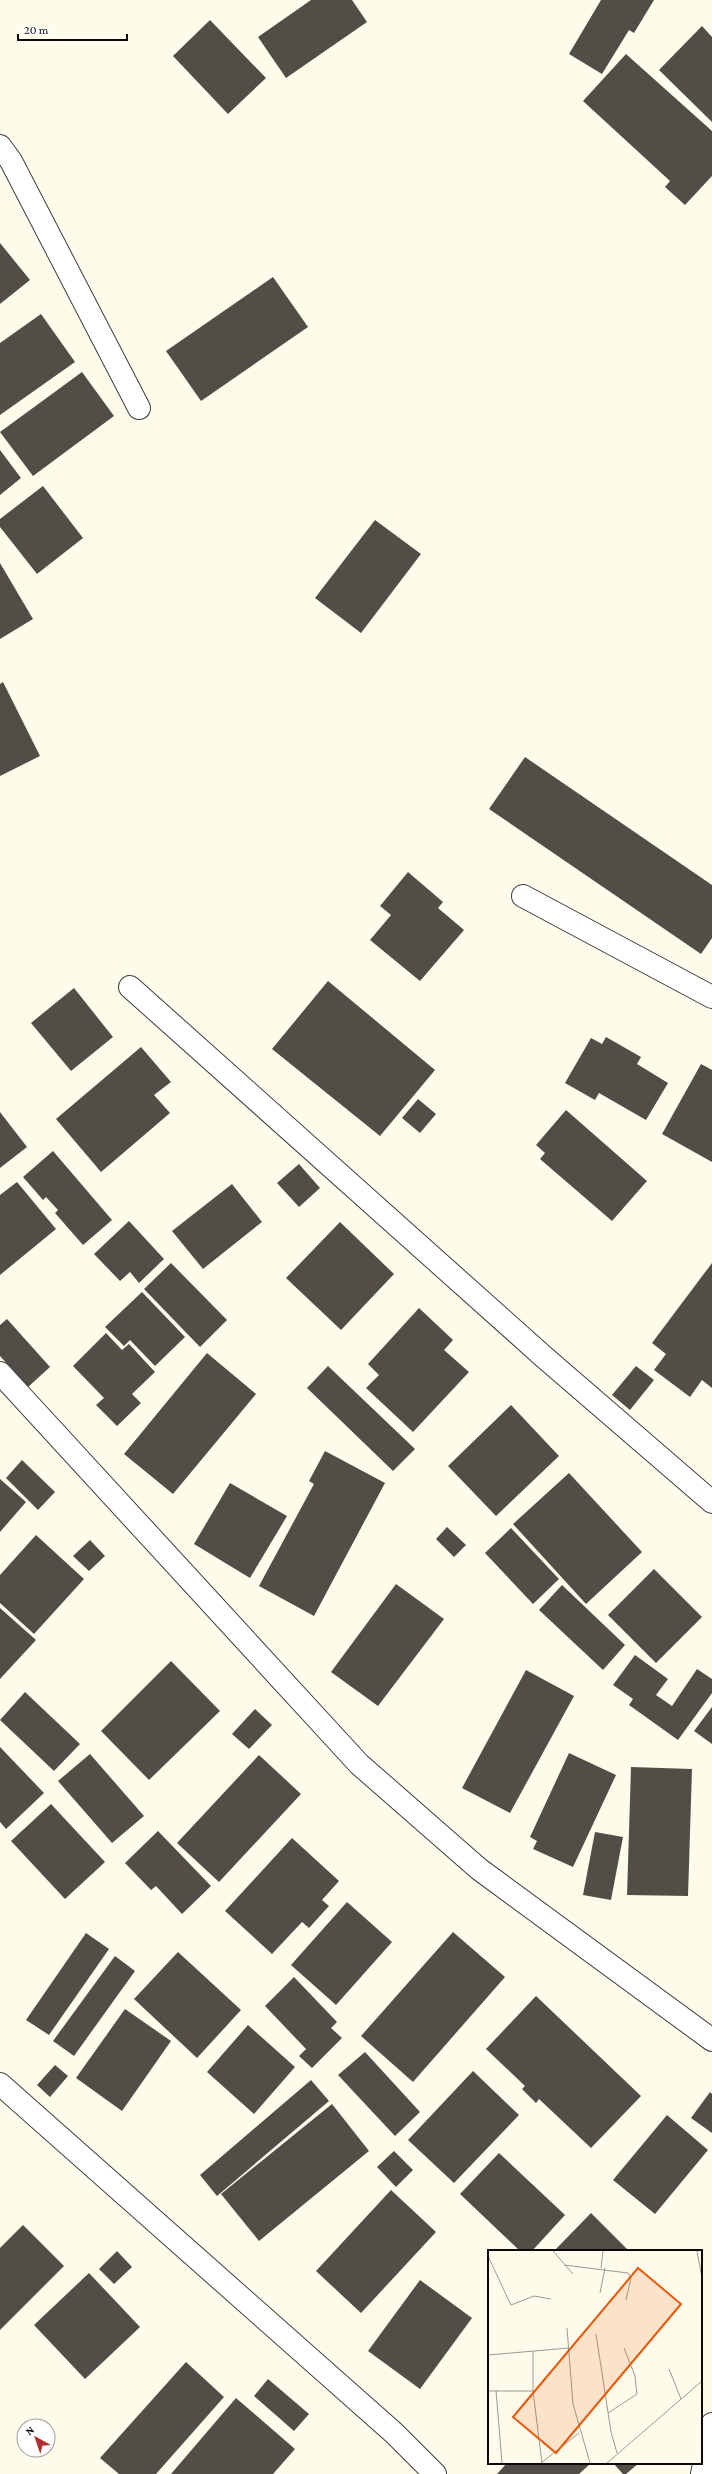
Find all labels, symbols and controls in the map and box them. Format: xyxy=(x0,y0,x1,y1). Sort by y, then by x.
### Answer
scale bar xyxy=(18,16,127,42)
text: 20 m xyxy=(24,23,49,37)
inset map xyxy=(488,2250,702,2464)
north arrow xyxy=(16,2418,56,2458)
text: N xyxy=(23,2423,37,2437)

